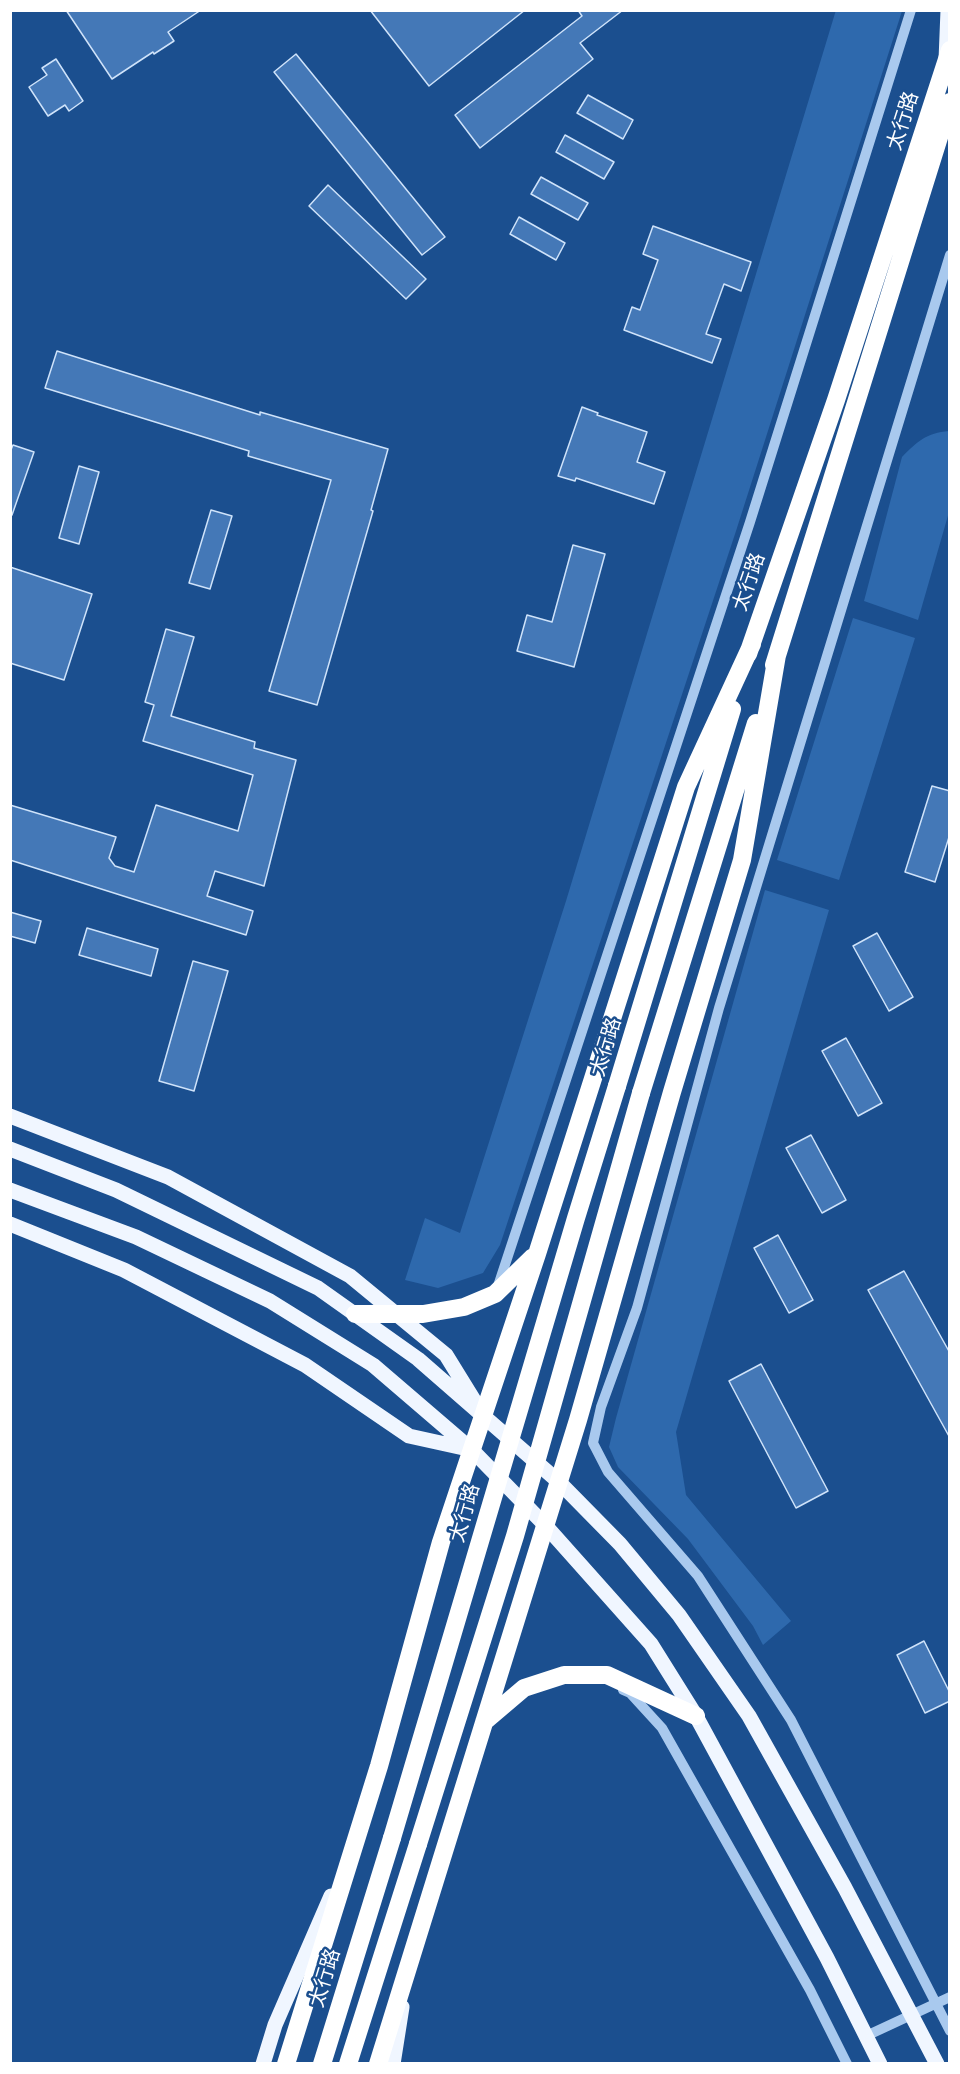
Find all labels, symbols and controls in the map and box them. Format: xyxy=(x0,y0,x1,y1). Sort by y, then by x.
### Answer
street label: 太行路 xyxy=(882,89,924,153)
street label: 太行路 xyxy=(728,550,770,614)
street label: 太行路 xyxy=(586,1015,626,1079)
street label: 太行路 xyxy=(445,1481,485,1545)
street label: 太行路 xyxy=(305,1946,345,2010)

